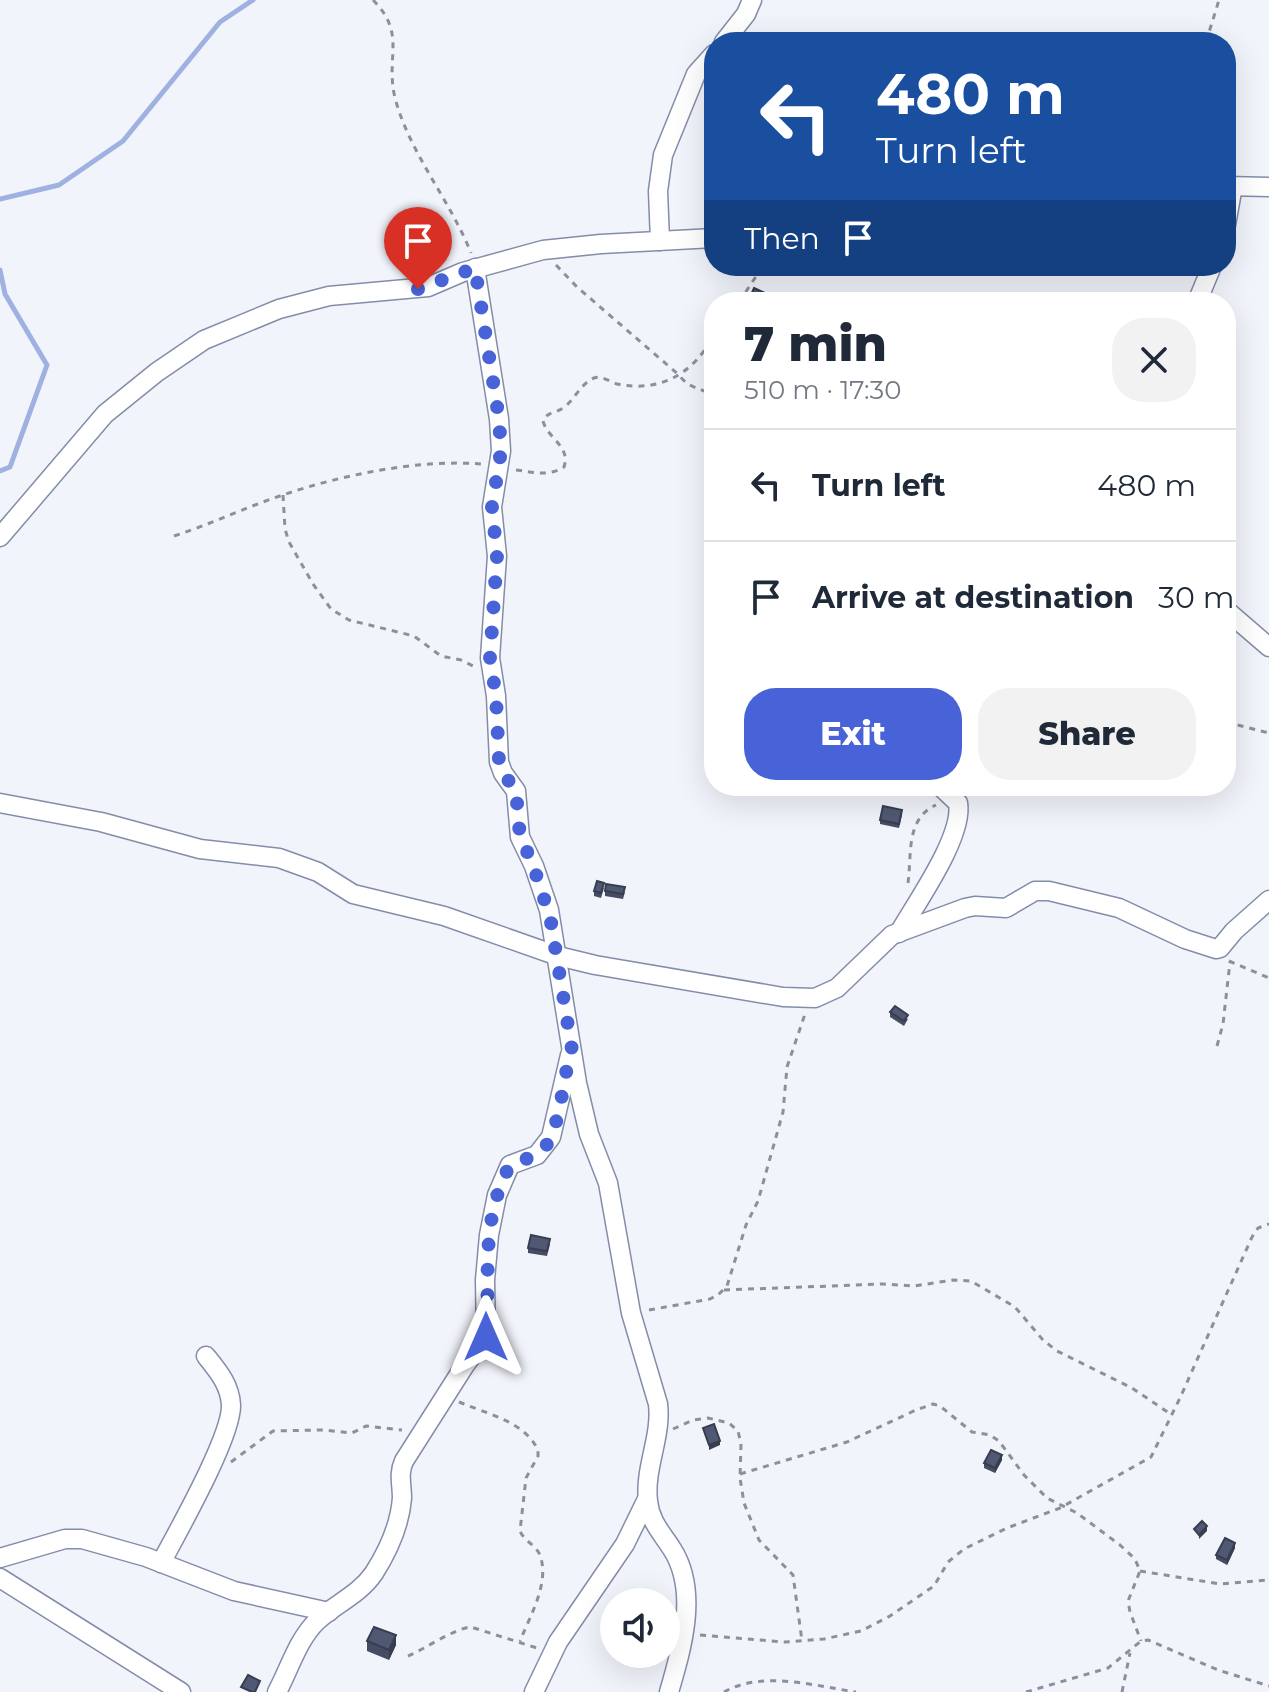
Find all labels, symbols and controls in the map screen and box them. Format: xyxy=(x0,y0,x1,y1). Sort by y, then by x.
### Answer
text: 480 m xyxy=(876,60,1065,128)
icon: left xyxy=(744,64,848,168)
text: Turn left xyxy=(876,128,1027,172)
pin xyxy=(384,207,452,289)
icon: arrive xyxy=(836,216,880,260)
icon: arrive xyxy=(396,219,440,263)
text: Then xyxy=(744,220,820,257)
text: 7 min xyxy=(744,315,887,373)
button: close xyxy=(1112,318,1196,402)
text: 510 m · 17:30 xyxy=(744,374,901,406)
icon: left xyxy=(744,463,788,507)
text: Turn left xyxy=(812,467,945,504)
text: 480 m xyxy=(1097,467,1196,504)
icon: arrive xyxy=(744,575,788,619)
text: Arrive at destination xyxy=(812,579,1134,616)
text: 30 m xyxy=(1158,579,1235,616)
button: Exit xyxy=(744,688,962,780)
button: Share xyxy=(978,688,1196,780)
position arrow xyxy=(444,1295,528,1379)
map controls xyxy=(600,1588,680,1668)
button: sound xyxy=(600,1588,680,1668)

